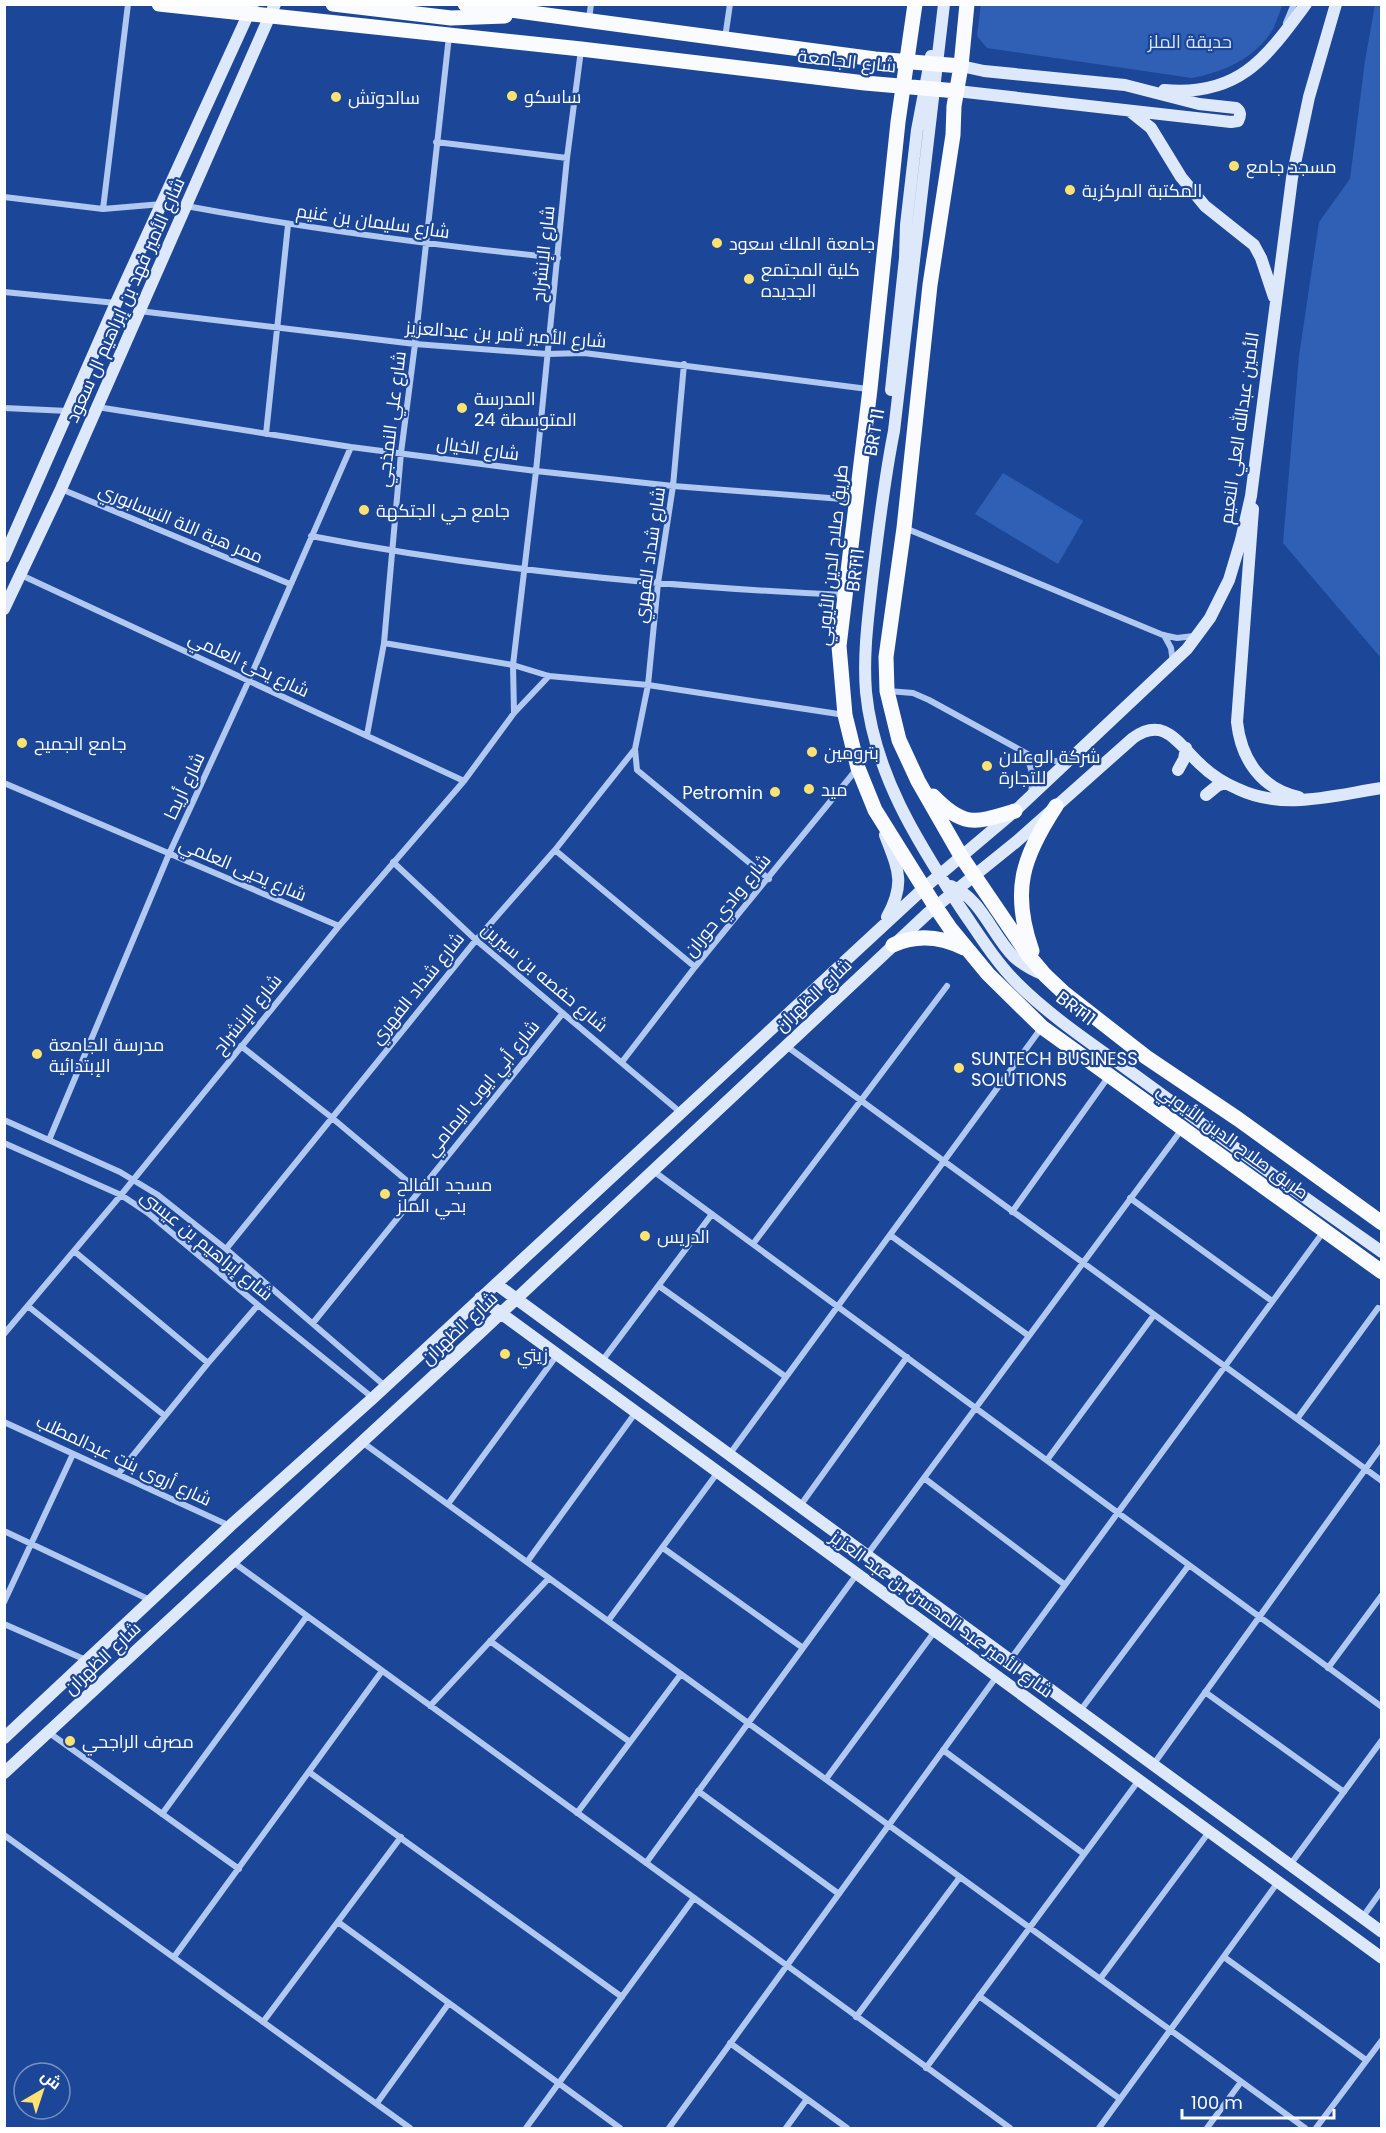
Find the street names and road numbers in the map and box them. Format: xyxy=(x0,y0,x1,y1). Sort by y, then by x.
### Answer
street label: شارع الجامعة xyxy=(796,43,898,79)
street label: شارع الأمير فهد بن إبراهيم ال سعود xyxy=(60,173,190,427)
street label: شارع سليمان بن غنيم xyxy=(295,198,451,244)
street label: شارع الإنشراح xyxy=(526,205,560,303)
street label: شارع الأمير ثامر بن عبدالعزيز xyxy=(404,314,607,353)
street label: الأمين عبدالله العلي النعيم xyxy=(1213,330,1267,526)
street label: شارع علي النمذجي xyxy=(370,350,414,489)
street label: BRT 11 xyxy=(858,406,890,458)
street label: شارع الخيال xyxy=(435,430,521,466)
street label: طريق صلاح الدين الأيوبي xyxy=(810,463,856,647)
street label: ممر هبة اللة النيسابوري xyxy=(94,477,267,571)
street label: شارع شداد الفهري xyxy=(627,485,673,625)
street label: BRT11 xyxy=(840,547,870,593)
street label: شارع يحئ العلمي xyxy=(184,625,314,705)
street label: شارع أريحا xyxy=(158,748,210,824)
street label: شارع يحيى العلمي xyxy=(175,831,311,909)
street label: شارع وادي حوران xyxy=(678,848,778,963)
street label: شارع حفصه بن سيرين xyxy=(476,917,614,1037)
street label: شارع شداد الفهري xyxy=(364,927,471,1050)
street label: شارع الظهران xyxy=(769,953,857,1037)
street label: شارع الإنشراح xyxy=(207,969,287,1059)
street label: BRT11 xyxy=(1051,985,1101,1031)
street label: شارع أبي ايوب اليمامي xyxy=(419,1014,546,1163)
street label: طريق صلاح الدين الأيوبي xyxy=(1151,1077,1314,1206)
street label: شارع إبراهيم بن عيسى xyxy=(136,1184,278,1306)
street label: شارع الظهران xyxy=(415,1286,503,1370)
street label: شارع أروى بنت عبدالمطلب xyxy=(32,1408,216,1512)
street label: شارع الأمير عبد المحسن بن عبد العزيز xyxy=(825,1524,1058,1703)
street label: شارع الظهران xyxy=(58,1616,146,1700)

